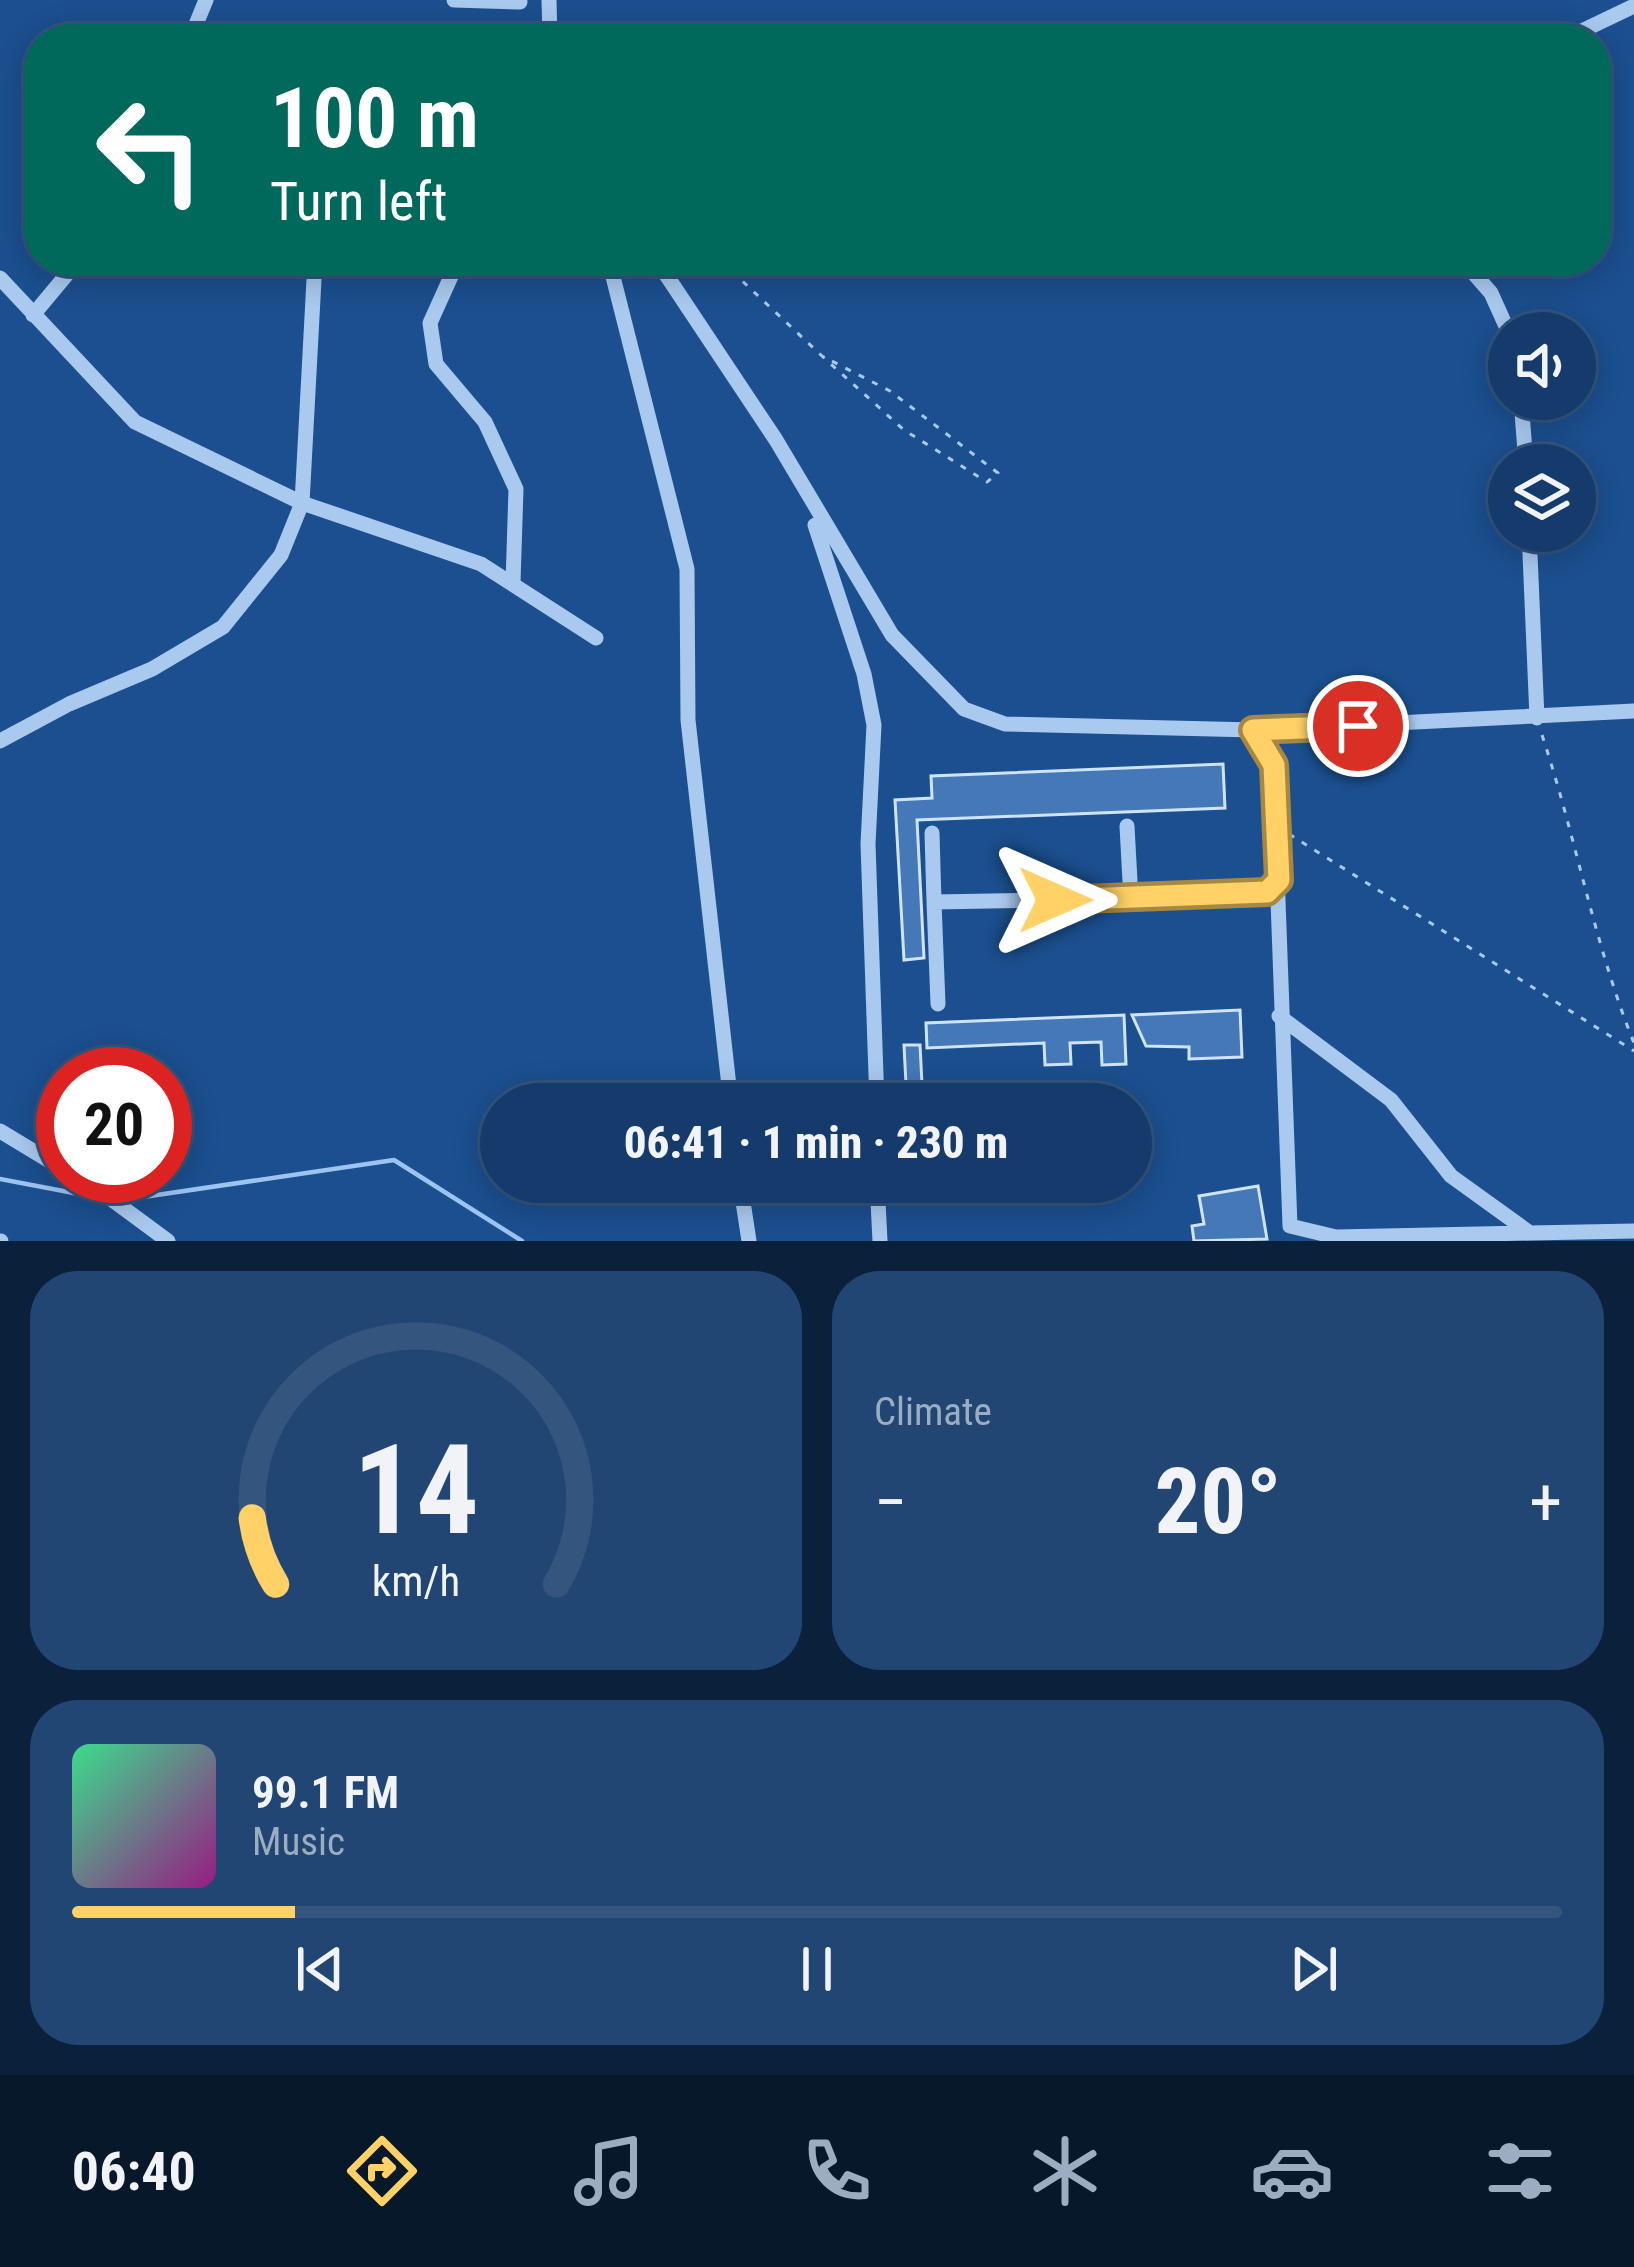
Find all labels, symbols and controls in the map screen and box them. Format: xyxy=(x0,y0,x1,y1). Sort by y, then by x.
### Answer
text: 100 m xyxy=(270,69,479,168)
icon: left xyxy=(72,72,228,228)
text: Turn left xyxy=(270,170,447,233)
map controls xyxy=(1488,312,1596,552)
button: sound xyxy=(1488,312,1596,420)
button: layers xyxy=(1488,444,1596,552)
pin xyxy=(1307,675,1409,777)
icon: arrive xyxy=(1325,693,1391,759)
position arrow xyxy=(992,837,1118,963)
speed limit sign: 20 xyxy=(36,1047,192,1203)
text: 06:41 · 1 min · 230 m xyxy=(624,1116,1008,1169)
text: Climate xyxy=(874,1389,992,1435)
text: 14 xyxy=(353,1417,479,1563)
text: 20° xyxy=(1155,1450,1282,1555)
text: − xyxy=(874,1464,907,1541)
text: + xyxy=(1529,1464,1562,1541)
text: km/h xyxy=(372,1555,460,1605)
text: 99.1 FM xyxy=(252,1766,399,1819)
text: Music xyxy=(252,1819,345,1865)
icon: previous xyxy=(287,1936,353,2002)
icon: pause xyxy=(784,1936,850,2002)
icon: next xyxy=(1281,1936,1347,2002)
icon: directions xyxy=(340,2129,424,2213)
icon: music xyxy=(567,2129,651,2213)
icon: phone xyxy=(795,2129,879,2213)
icon: climate xyxy=(1023,2129,1107,2213)
icon: car xyxy=(1250,2129,1334,2213)
icon: filters xyxy=(1478,2129,1562,2213)
text: 06:40 xyxy=(72,2140,196,2203)

